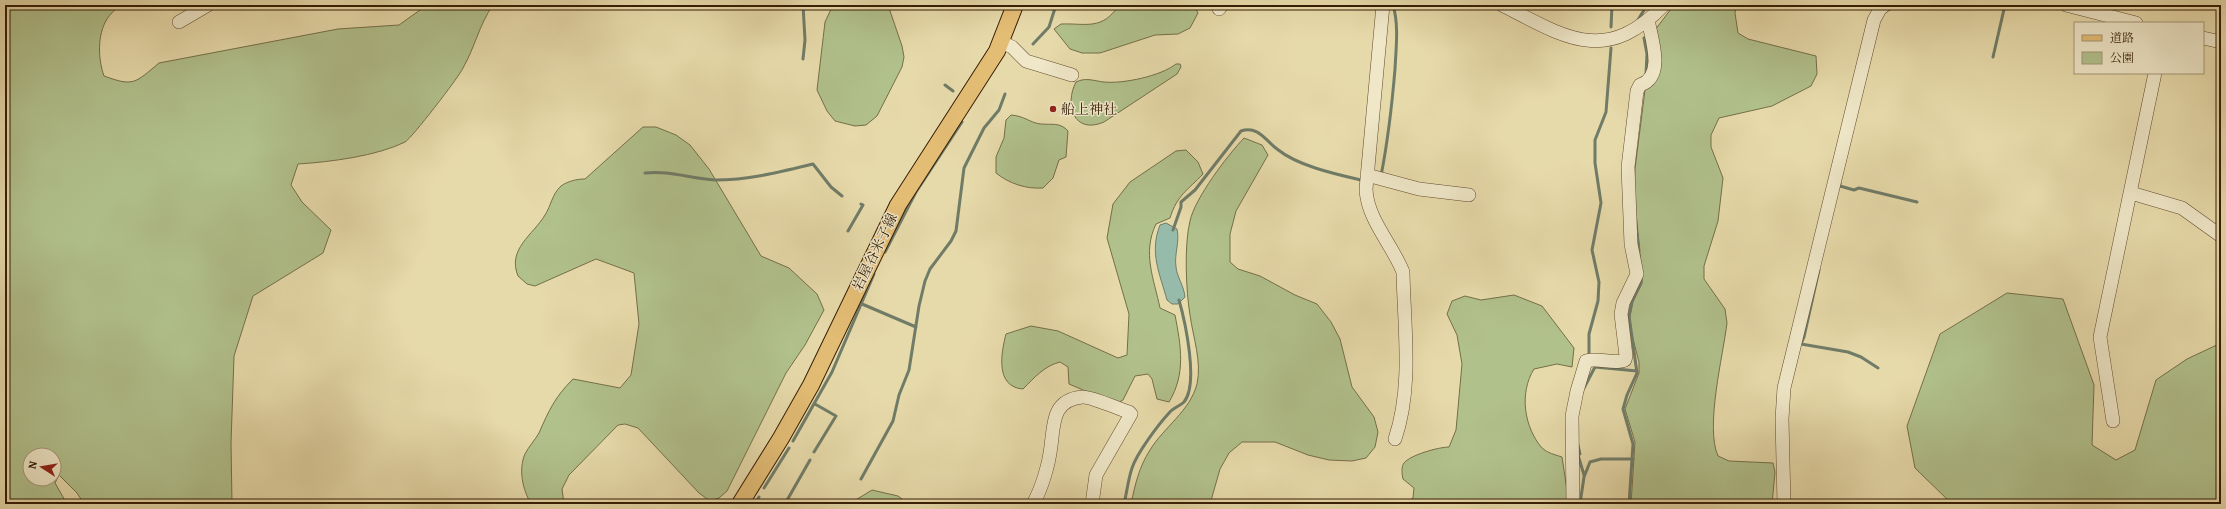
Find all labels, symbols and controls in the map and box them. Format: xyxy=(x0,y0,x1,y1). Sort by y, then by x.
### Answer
legend xyxy=(2074,22,2204,74)
text: 道路 xyxy=(2110,30,2134,46)
text: 公園 xyxy=(2110,50,2134,66)
place label: 船上神社 xyxy=(1061,100,1117,119)
marker: 船上神社 xyxy=(1048,104,1058,114)
street label: 岩屋谷米子線 xyxy=(848,210,902,294)
north arrow xyxy=(22,447,62,487)
text: N xyxy=(25,460,41,471)

